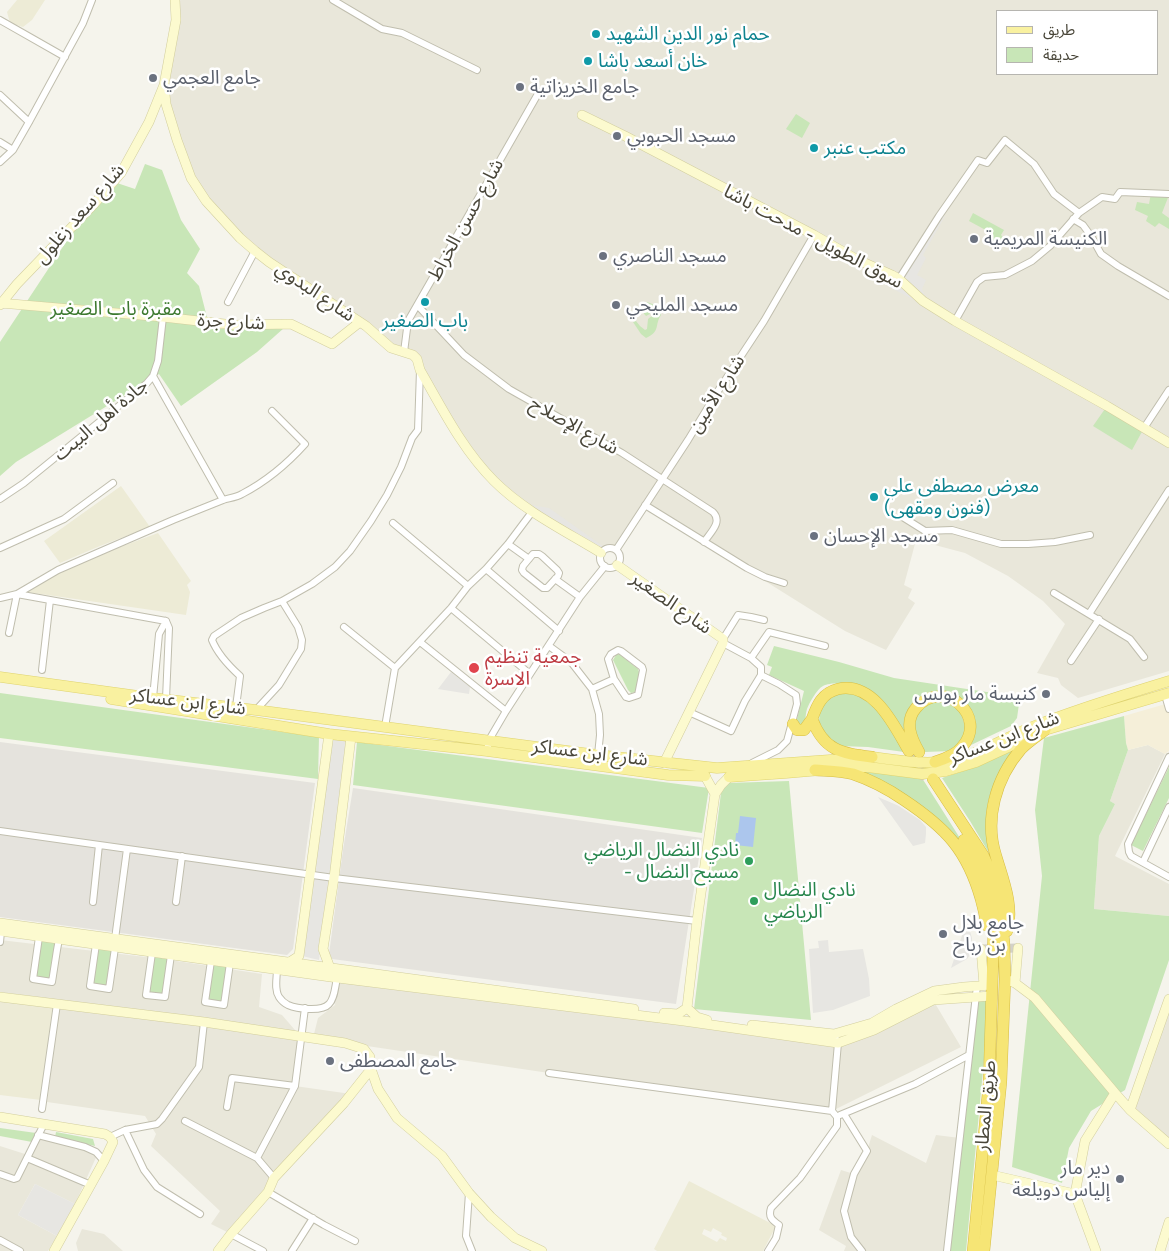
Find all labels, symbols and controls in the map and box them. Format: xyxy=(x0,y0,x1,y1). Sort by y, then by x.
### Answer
legend xyxy=(996,10,1159,75)
text: طريق xyxy=(1043,21,1075,39)
place label: حمام نور الدين الشهيد xyxy=(606,23,770,45)
marker: حمام نور الدين الشهيد xyxy=(590,28,602,40)
text: حديقة xyxy=(1043,46,1079,64)
place label: خان أسعد باشا xyxy=(598,50,708,72)
marker: خان أسعد باشا xyxy=(582,55,594,67)
place label: جامع العجمي xyxy=(163,67,261,89)
marker: جامع العجمي xyxy=(147,72,159,84)
place label: جامع الخريزاتية xyxy=(530,76,639,98)
marker: جامع الخريزاتية xyxy=(514,81,526,93)
place label: مسجد الحبوبي xyxy=(627,125,736,147)
marker: مسجد الحبوبي xyxy=(611,130,623,142)
place label: مكتب عنبر xyxy=(824,137,906,159)
marker: مكتب عنبر xyxy=(808,142,820,154)
street label: شارع حسن الخراط xyxy=(423,155,509,285)
street label: شارع سعد زغلول xyxy=(30,159,130,269)
street label: سوق الطويل - مدحت باشا xyxy=(719,180,907,294)
place label: الكنيسة المريمية xyxy=(984,228,1107,250)
marker: الكنيسة المريمية xyxy=(968,233,980,245)
place label: مسجد الناصري xyxy=(613,245,727,267)
marker: مسجد الناصري xyxy=(597,250,609,262)
street label: شارع البدوي xyxy=(271,257,359,327)
place label: مسجد المليحي xyxy=(626,294,738,316)
marker: باب الصغير xyxy=(419,296,431,308)
park label: مقبرة باب الصغير xyxy=(50,298,182,320)
marker: مسجد المليحي xyxy=(610,299,622,311)
street label: شارع جرة xyxy=(197,309,265,335)
place label: باب الصغير xyxy=(382,310,468,332)
street label: شارع الأمين xyxy=(684,351,750,437)
street label: جادة أهل البيت xyxy=(49,374,153,466)
street label: شارع الإصلاح xyxy=(526,392,622,460)
place label: معرض مصطفى علي (فنون ومقهى) xyxy=(884,475,1039,519)
marker: معرض مصطفى علي (فنون ومقهى) xyxy=(868,491,880,503)
place label: مسجد الإحسان xyxy=(824,525,938,547)
marker: مسجد الإحسان xyxy=(808,530,820,542)
street label: شارع الصغير xyxy=(626,567,716,639)
place label: جمعية تنظيم الاسرة xyxy=(485,646,582,690)
marker: جمعية تنظيم الاسرة xyxy=(467,661,481,675)
place label: كنيسة مار بولس xyxy=(914,683,1036,705)
street label: شارع ابن عساكر xyxy=(129,684,247,720)
marker: كنيسة مار بولس xyxy=(1040,688,1052,700)
street label: شارع ابن عساكر xyxy=(946,706,1062,770)
street label: شارع ابن عساكر xyxy=(531,735,649,771)
place label: نادي النضال الرياضي - مسبح النضال xyxy=(584,839,739,883)
marker: نادي النضال الرياضي - مسبح النضال xyxy=(743,855,755,867)
place label: نادي النضال الرياضي xyxy=(764,879,856,923)
marker: نادي النضال الرياضي xyxy=(748,895,760,907)
place label: جامع بلال بن رباح xyxy=(953,912,1024,956)
marker: جامع بلال بن رباح xyxy=(937,928,949,940)
place label: جامع المصطفى xyxy=(340,1050,457,1072)
marker: جامع المصطفى xyxy=(324,1055,336,1067)
street label: طريق المطار xyxy=(971,1059,1001,1153)
place label: دير مار إلياس دويلعة xyxy=(1012,1157,1110,1201)
marker: دير مار إلياس دويلعة xyxy=(1114,1173,1126,1185)

